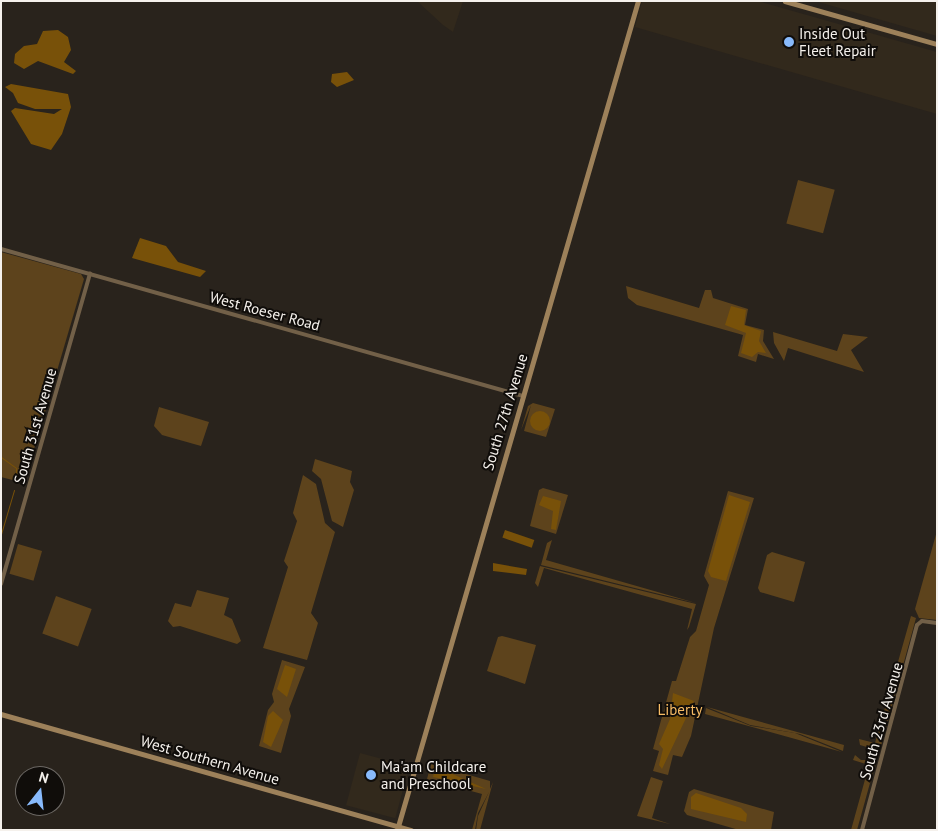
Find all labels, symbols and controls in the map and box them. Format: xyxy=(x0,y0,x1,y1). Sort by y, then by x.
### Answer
place label: Inside Out Fleet Repair xyxy=(799,24,876,59)
marker: Inside Out Fleet Repair xyxy=(783,36,795,48)
street label: West Roeser Road xyxy=(208,288,322,334)
street label: South 27th Avenue xyxy=(479,351,531,473)
street label: South 31st Avenue xyxy=(10,366,60,486)
street label: South 23rd Avenue xyxy=(856,660,906,782)
park label: Liberty xyxy=(657,701,703,719)
street label: West Southern Avenue xyxy=(138,732,282,788)
place label: Ma'am Childcare and Preschool xyxy=(381,757,486,792)
north arrow xyxy=(15,766,65,816)
text: N xyxy=(37,768,51,787)
marker: Ma'am Childcare and Preschool xyxy=(365,769,377,781)

